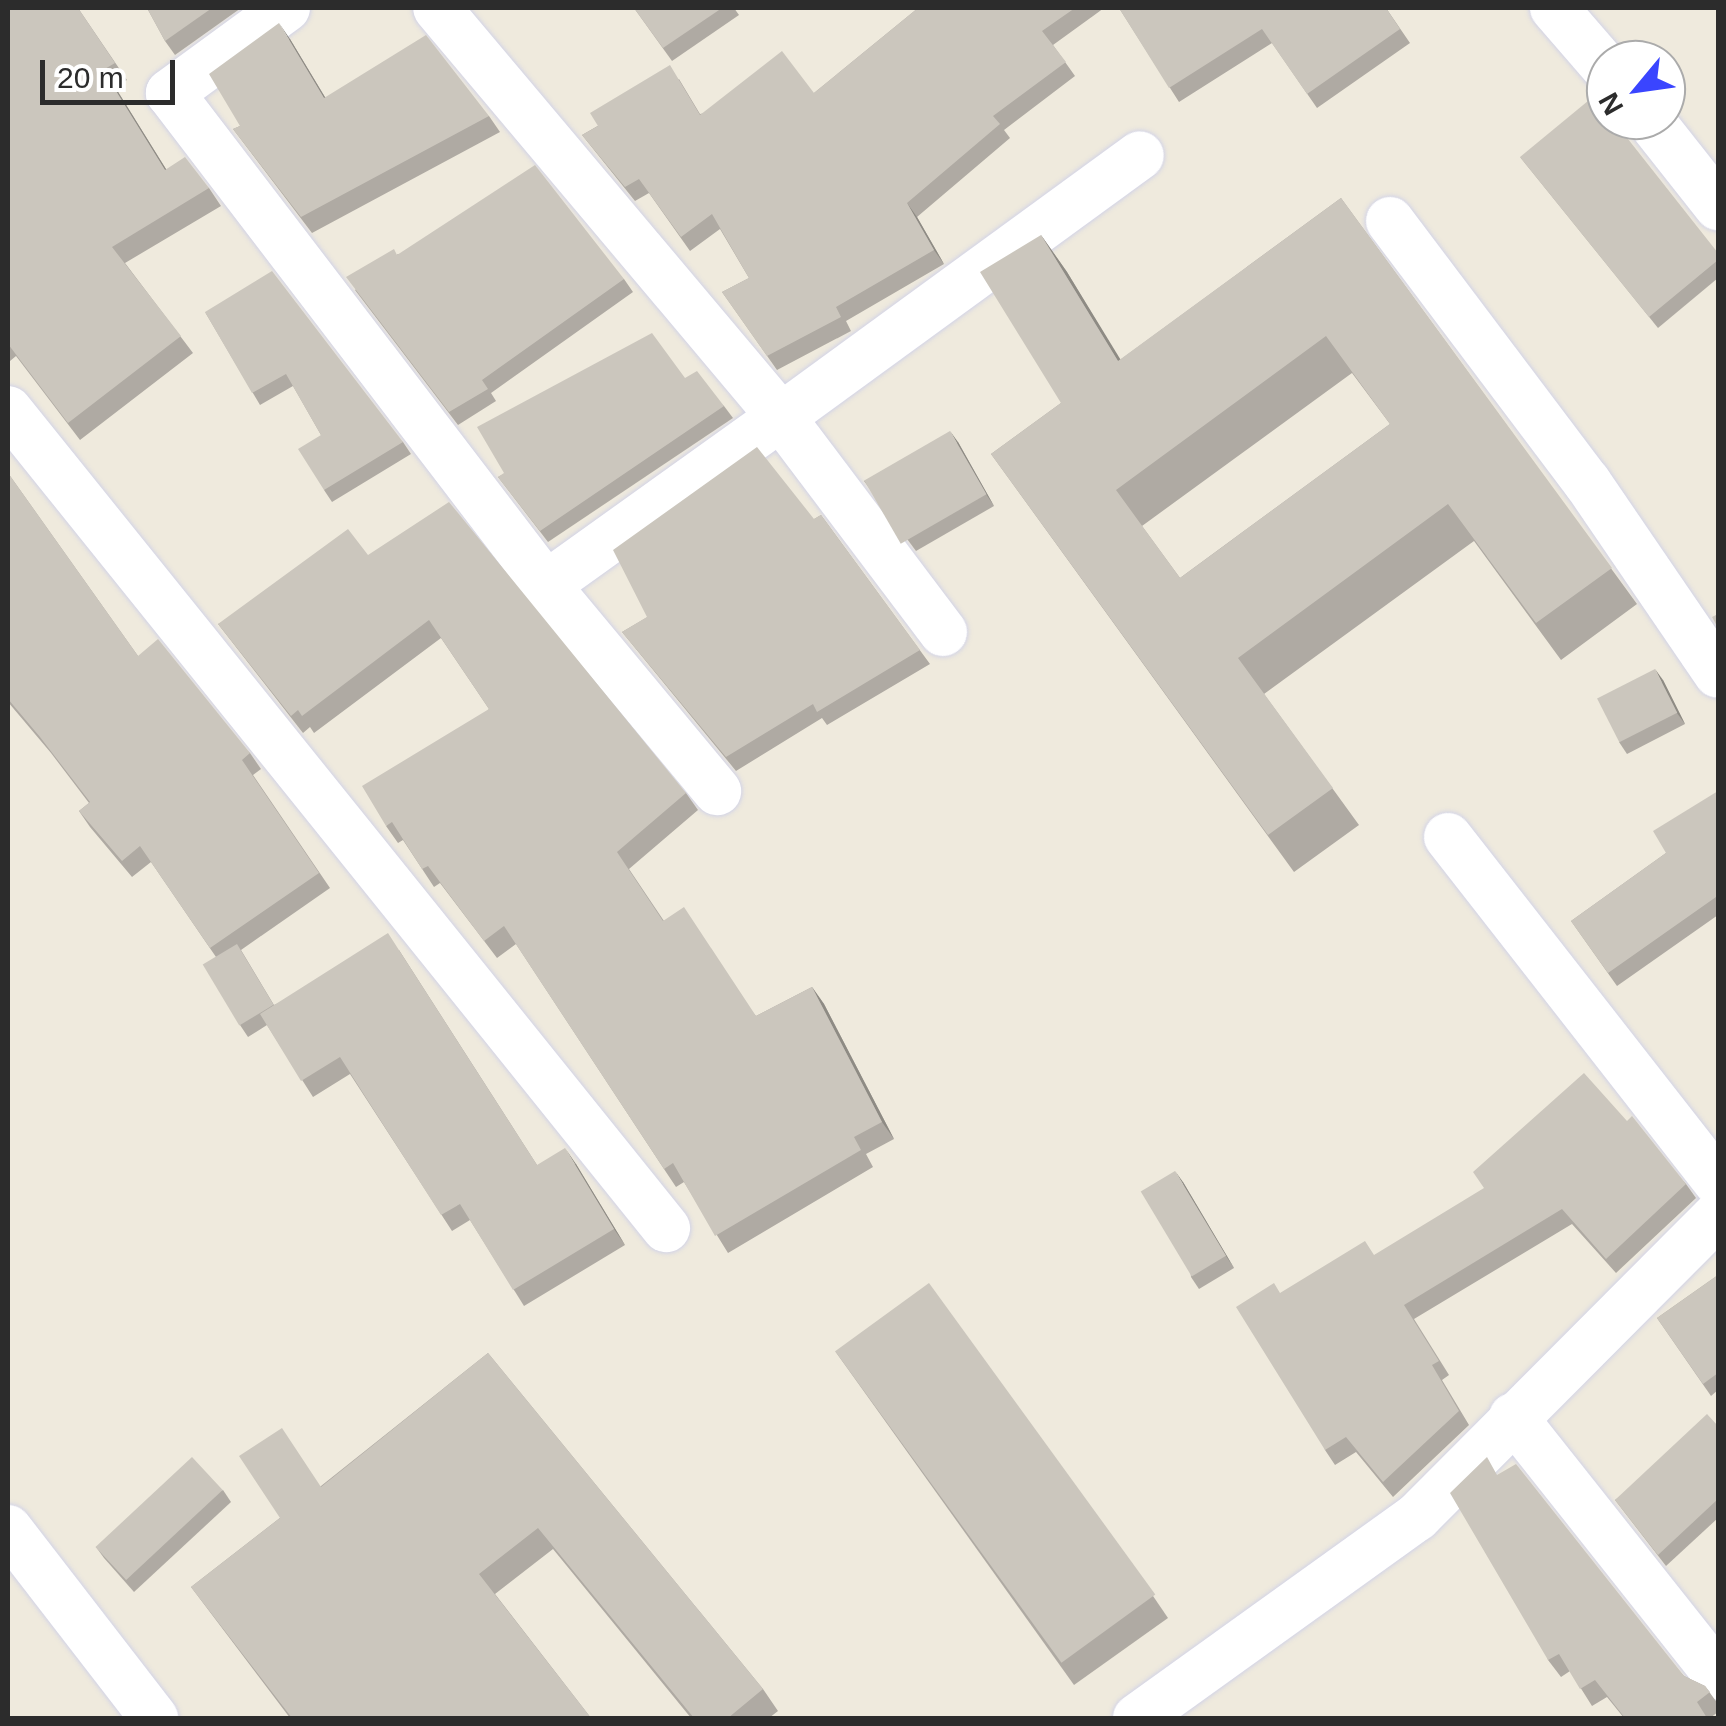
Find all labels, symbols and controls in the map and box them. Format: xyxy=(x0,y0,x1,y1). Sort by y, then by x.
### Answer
scale bar xyxy=(45,40,180,102)
north arrow xyxy=(1586,40,1686,140)
text: 20 m xyxy=(57,61,124,94)
text: N xyxy=(1593,87,1630,120)

